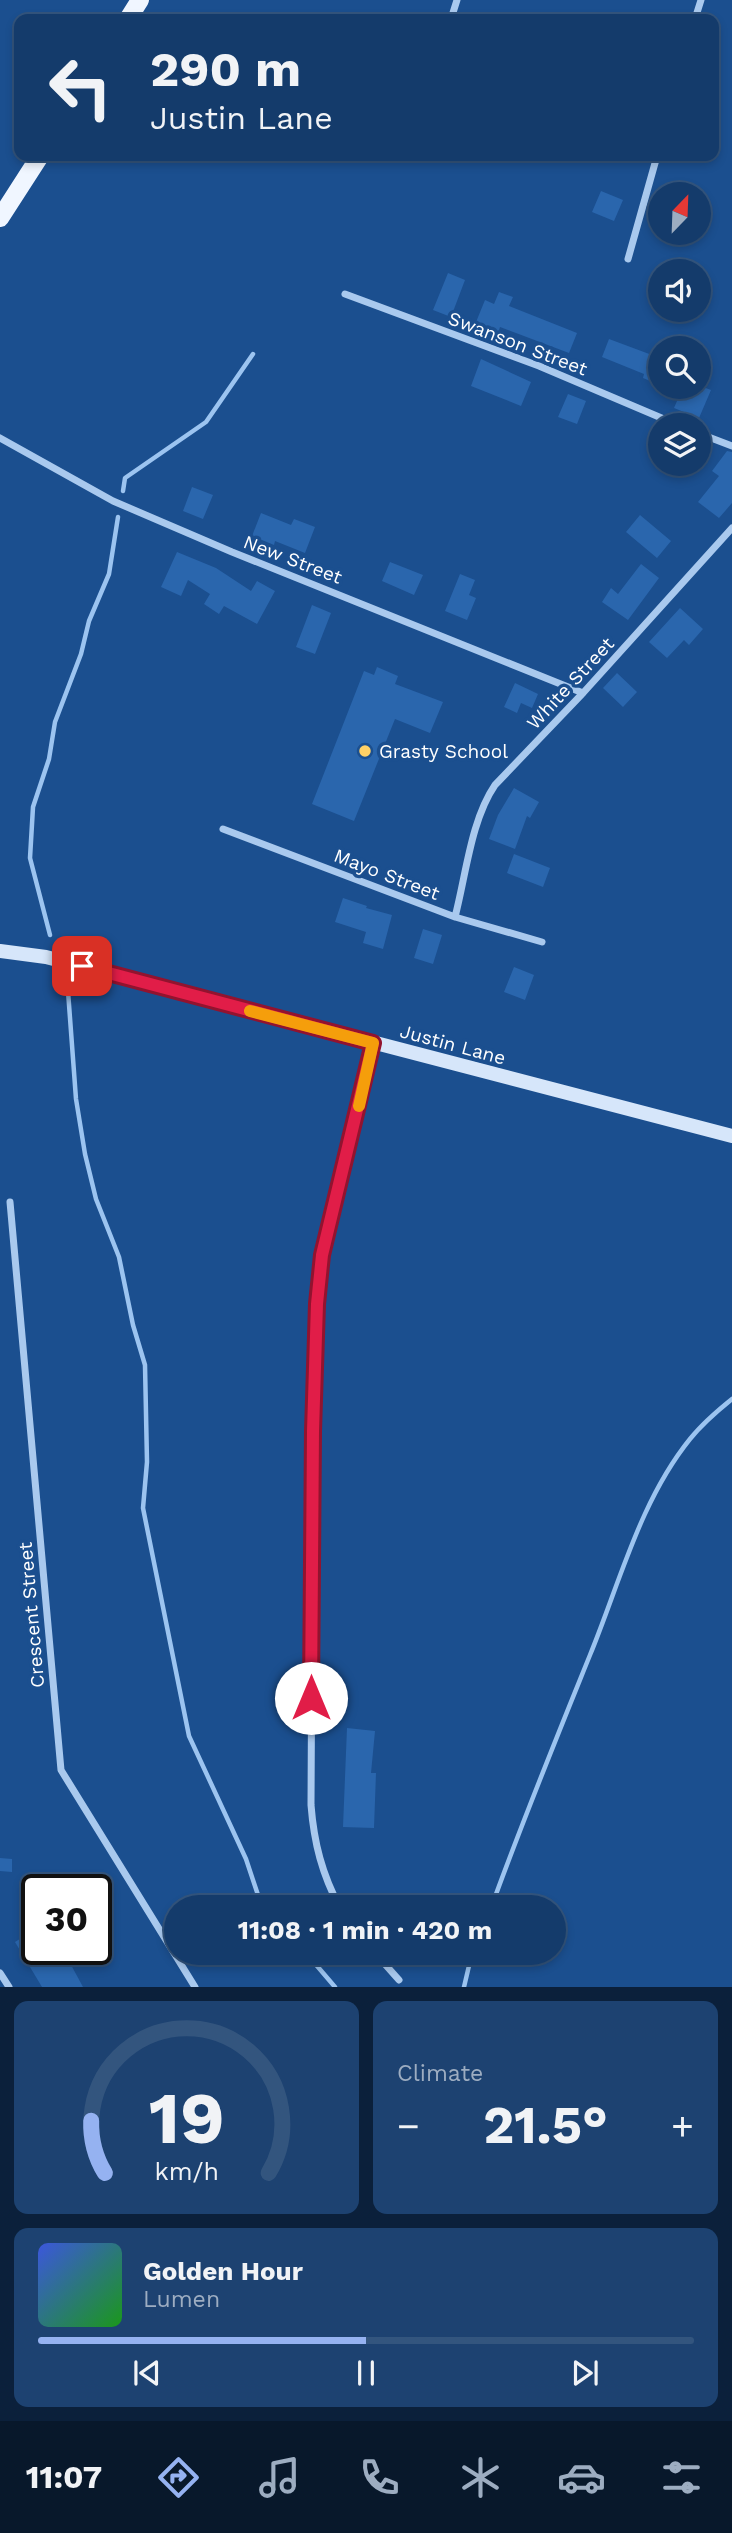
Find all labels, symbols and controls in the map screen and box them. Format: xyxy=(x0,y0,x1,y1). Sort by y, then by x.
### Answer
text: 290 m xyxy=(150,40,301,98)
icon: left xyxy=(35,42,126,133)
text: Justin Lane xyxy=(150,99,333,137)
north arrow xyxy=(648,182,710,245)
map controls xyxy=(648,182,711,476)
button: sound xyxy=(648,259,711,322)
street label: Swanson Street xyxy=(445,306,591,381)
button: search xyxy=(648,336,711,399)
button: layers xyxy=(648,413,711,476)
street label: New Street xyxy=(240,530,345,589)
street label: White Street xyxy=(522,632,619,734)
place label: Grasty School xyxy=(379,740,508,763)
marker: Grasty School xyxy=(357,743,373,759)
street label: Mayo Street xyxy=(331,844,443,905)
pin xyxy=(52,936,112,996)
icon: arrive xyxy=(63,947,101,985)
street label: Justin Lane xyxy=(398,1019,508,1070)
street label: Crescent Street xyxy=(14,1541,49,1689)
position arrow xyxy=(274,1661,348,1735)
speed limit sign: 30 xyxy=(21,1874,112,1965)
text: 11:08 · 1 min · 420 m xyxy=(238,1915,492,1945)
text: Climate xyxy=(397,2060,483,2087)
text: 19 xyxy=(148,2076,225,2162)
text: 21.5° xyxy=(483,2095,608,2156)
text: − xyxy=(397,2104,420,2148)
text: + xyxy=(671,2104,694,2148)
text: km/h xyxy=(154,2157,219,2186)
text: Golden Hour xyxy=(143,2256,303,2286)
text: Lumen xyxy=(143,2286,220,2313)
icon: previous xyxy=(128,2354,166,2392)
icon: pause xyxy=(347,2354,385,2392)
icon: next xyxy=(566,2354,604,2392)
icon: directions xyxy=(154,2453,203,2502)
icon: music xyxy=(255,2453,304,2502)
icon: phone xyxy=(355,2453,404,2502)
icon: climate xyxy=(456,2453,505,2502)
icon: car xyxy=(557,2453,606,2502)
icon: filters xyxy=(657,2453,706,2502)
text: 11:07 xyxy=(26,2458,102,2496)

